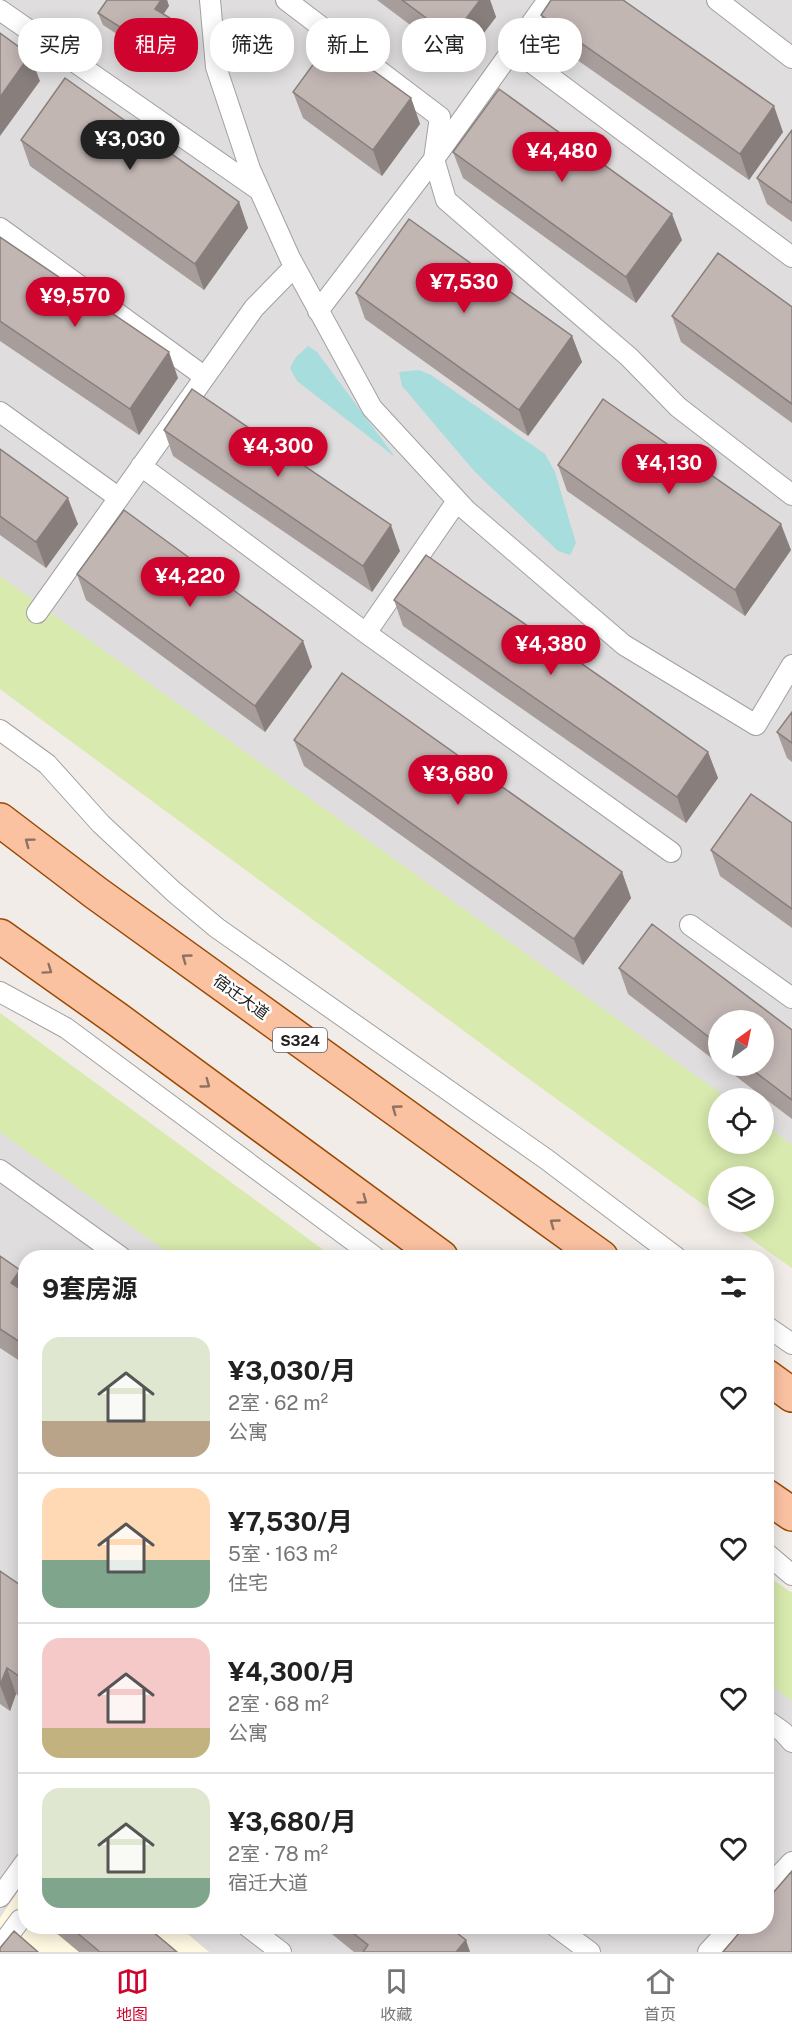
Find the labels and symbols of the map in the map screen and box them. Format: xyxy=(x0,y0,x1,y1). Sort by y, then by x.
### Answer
pin: ¥3,030 xyxy=(81,120,179,171)
pin: ¥4,480 xyxy=(513,132,611,183)
pin: ¥7,530 xyxy=(415,263,513,314)
pin: ¥9,570 xyxy=(26,277,124,328)
pin: ¥4,300 xyxy=(229,427,327,478)
pin: ¥4,130 xyxy=(620,444,718,495)
pin: ¥4,220 xyxy=(141,557,239,608)
pin: ¥4,380 xyxy=(502,625,600,676)
pin: ¥3,680 xyxy=(409,755,507,806)
one-way arrow xyxy=(25,839,36,850)
one-way arrow xyxy=(182,954,193,965)
one-way arrow xyxy=(41,963,52,974)
street label: 宿迁大道 xyxy=(210,971,272,1023)
north arrow xyxy=(708,1010,774,1076)
road number: S324 xyxy=(273,1028,327,1052)
one-way arrow xyxy=(199,1077,210,1088)
one-way arrow xyxy=(391,1105,402,1116)
one-way arrow xyxy=(356,1192,367,1203)
one-way arrow xyxy=(549,1219,560,1230)

